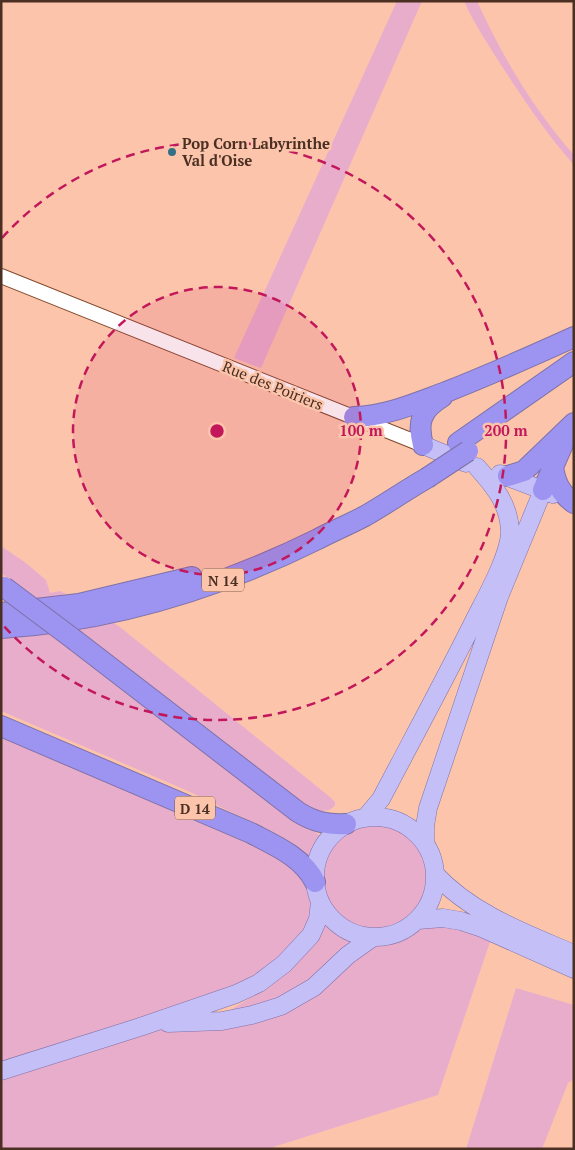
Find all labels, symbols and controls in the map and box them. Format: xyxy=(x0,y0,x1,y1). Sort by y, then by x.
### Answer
place label: Pop Corn Labyrinthe Val d'Oise xyxy=(182,133,330,170)
marker: Pop Corn Labyrinthe Val d'Oise xyxy=(166,146,178,158)
street label: Rue des Poiriers xyxy=(220,356,326,414)
text: 100 m xyxy=(339,420,383,440)
text: 200 m xyxy=(484,420,528,440)
centre of rings xyxy=(208,422,226,440)
road number: N 14 xyxy=(202,568,244,592)
road number: D 14 xyxy=(175,796,215,820)

